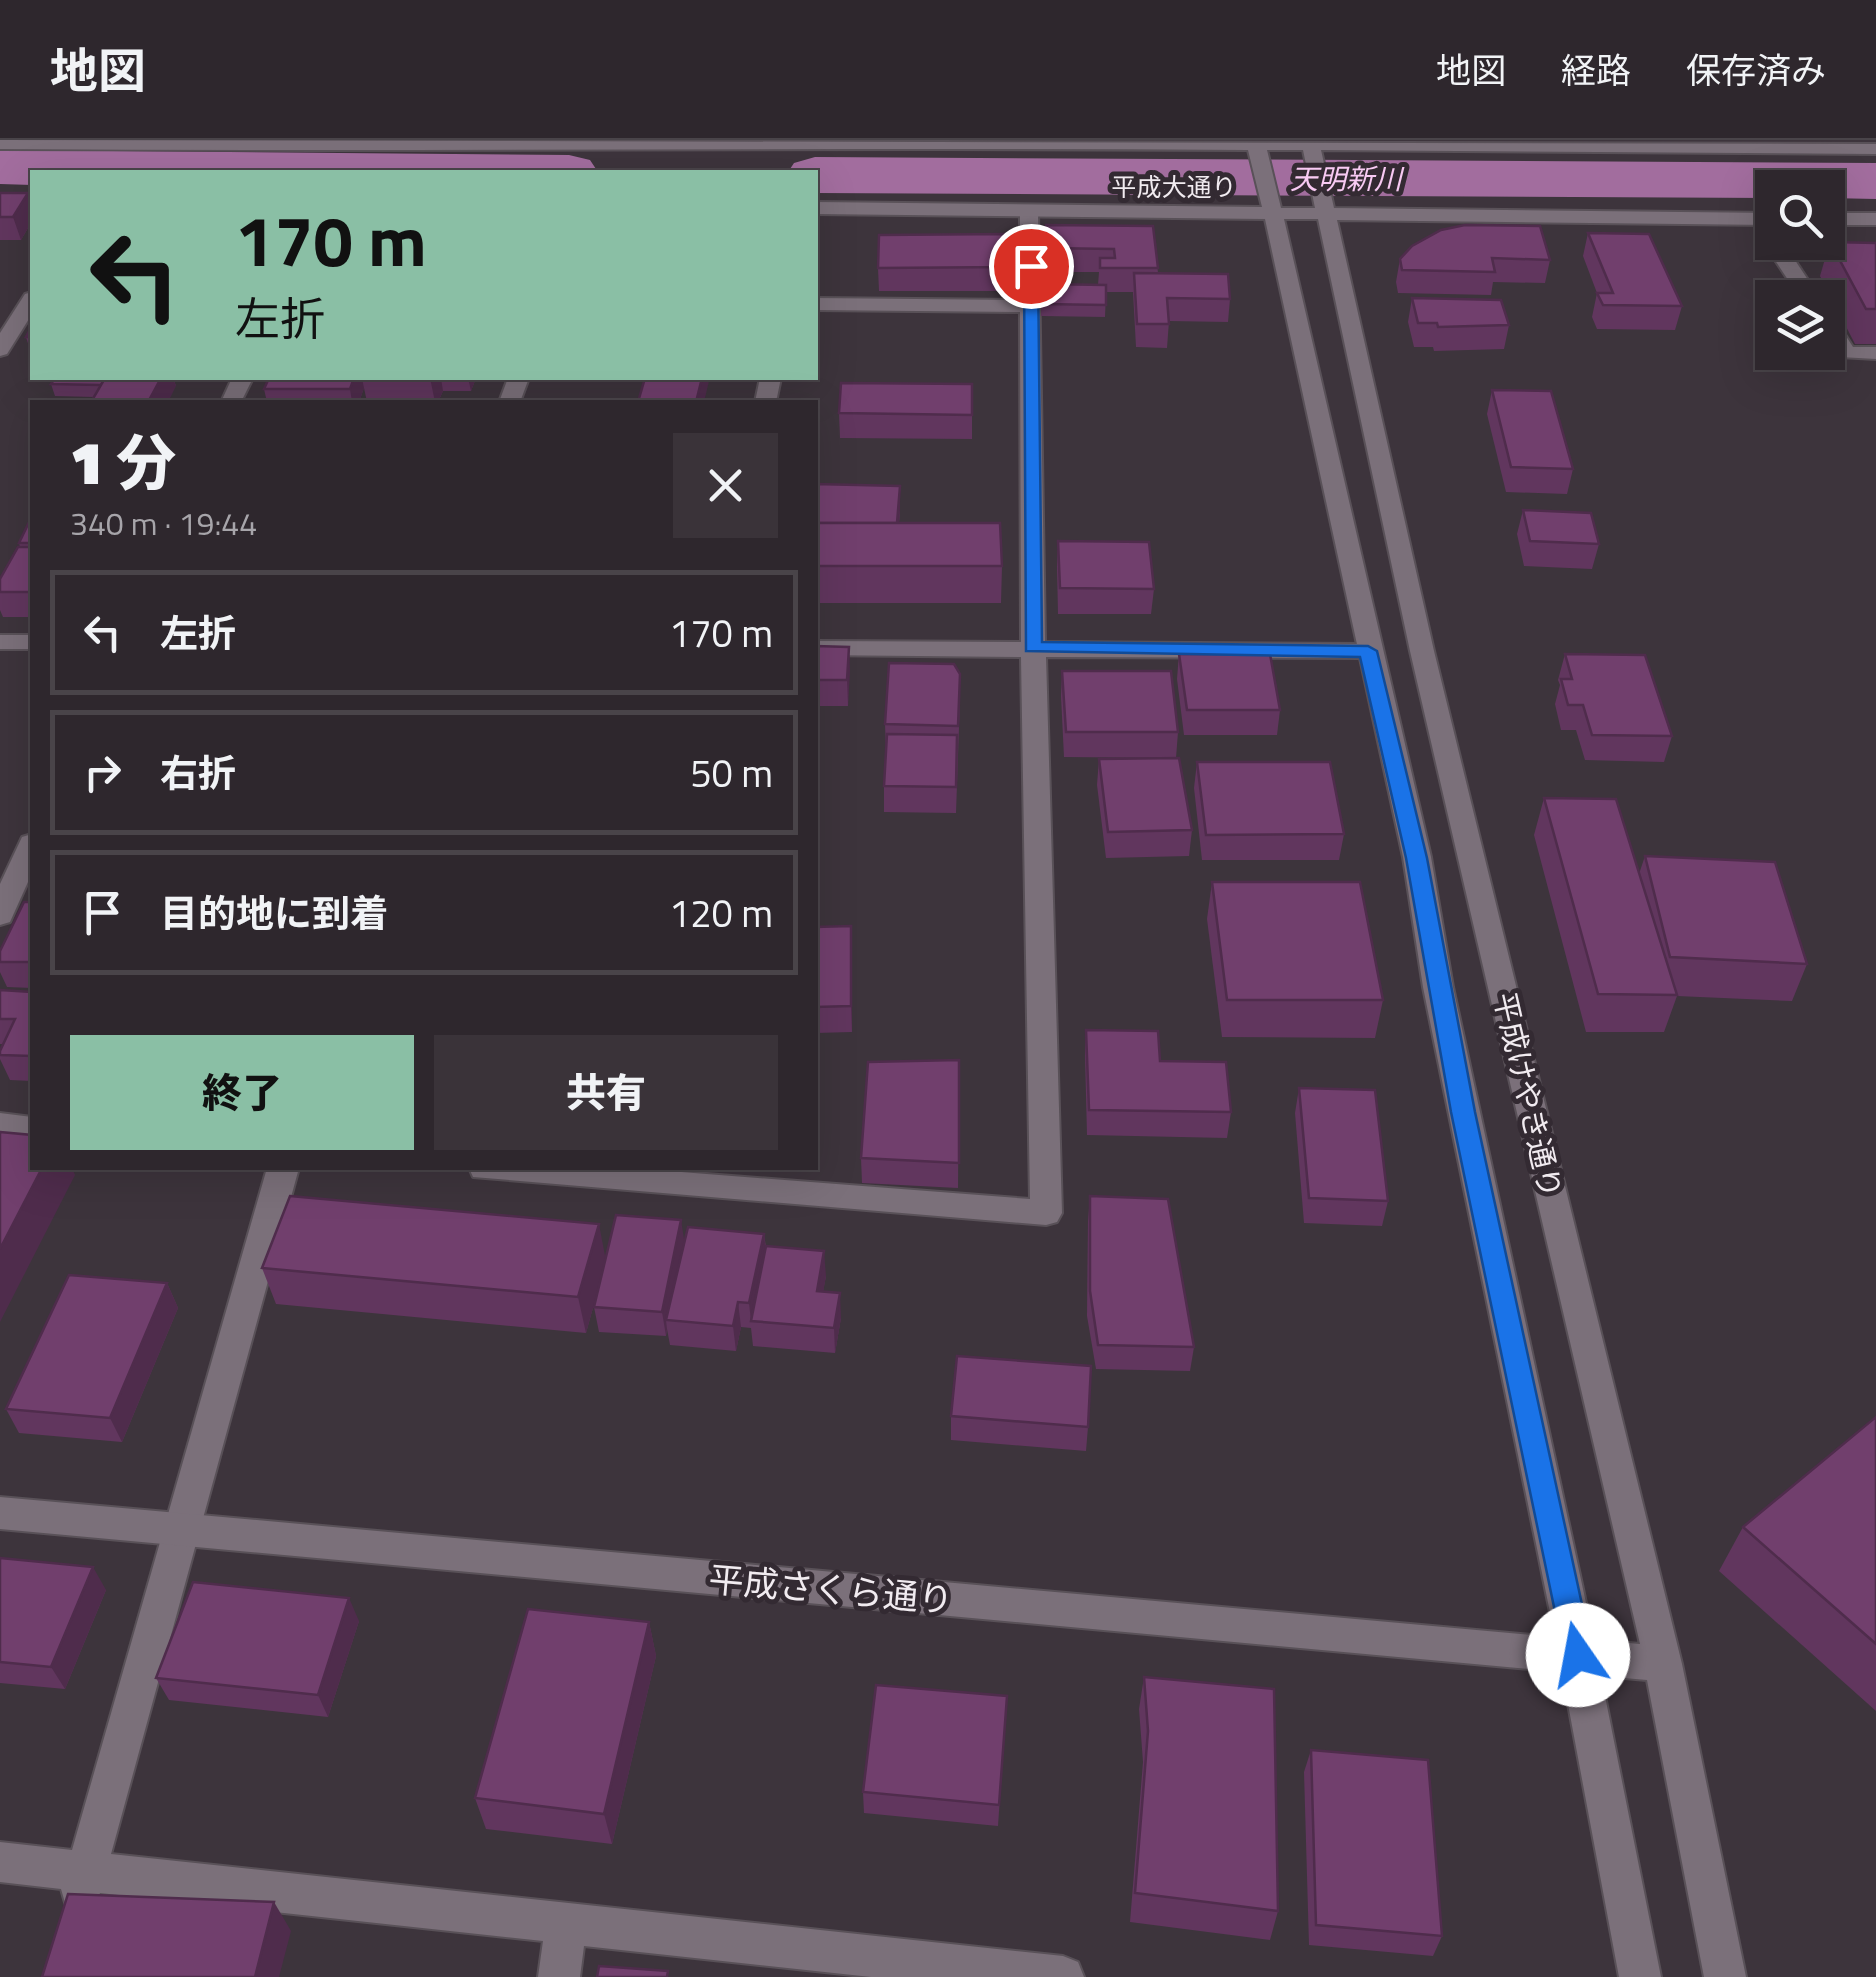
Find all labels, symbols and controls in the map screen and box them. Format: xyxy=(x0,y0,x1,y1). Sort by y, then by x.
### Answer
text: 地図 xyxy=(50,34,146,107)
text: 地図 xyxy=(1436,43,1506,97)
text: 経路 xyxy=(1561,43,1631,97)
text: 保存済み xyxy=(1686,43,1826,97)
water label: 天明新川 xyxy=(1290,157,1405,200)
street label: 平成大通り xyxy=(1111,168,1237,206)
map controls xyxy=(1755,170,1845,370)
button: search xyxy=(1755,170,1845,260)
text: 170 m xyxy=(235,187,427,293)
icon: left xyxy=(70,210,200,340)
pin xyxy=(989,224,1074,309)
icon: arrive xyxy=(1004,239,1059,294)
button: layers xyxy=(1755,280,1845,370)
text: 左折 xyxy=(235,284,325,352)
text: 1 分 xyxy=(70,416,176,507)
button: close xyxy=(673,433,778,538)
text: 340 m · 19:44 xyxy=(70,499,257,547)
text: 左折 xyxy=(160,604,236,662)
text: 170 m xyxy=(669,604,773,662)
icon: left xyxy=(75,605,130,660)
text: 右折 xyxy=(160,744,236,802)
text: 50 m xyxy=(690,744,773,802)
icon: right xyxy=(75,745,130,800)
text: 目的地に到着 xyxy=(160,884,388,942)
text: 120 m xyxy=(669,884,773,942)
icon: arrive xyxy=(75,885,130,940)
street label: 平成けやき通り xyxy=(1482,988,1574,1202)
button: 終了 xyxy=(70,1035,414,1150)
button: 共有 xyxy=(434,1035,778,1150)
street label: 平成さくら通り xyxy=(707,1551,955,1627)
position arrow xyxy=(1526,1603,1630,1707)

